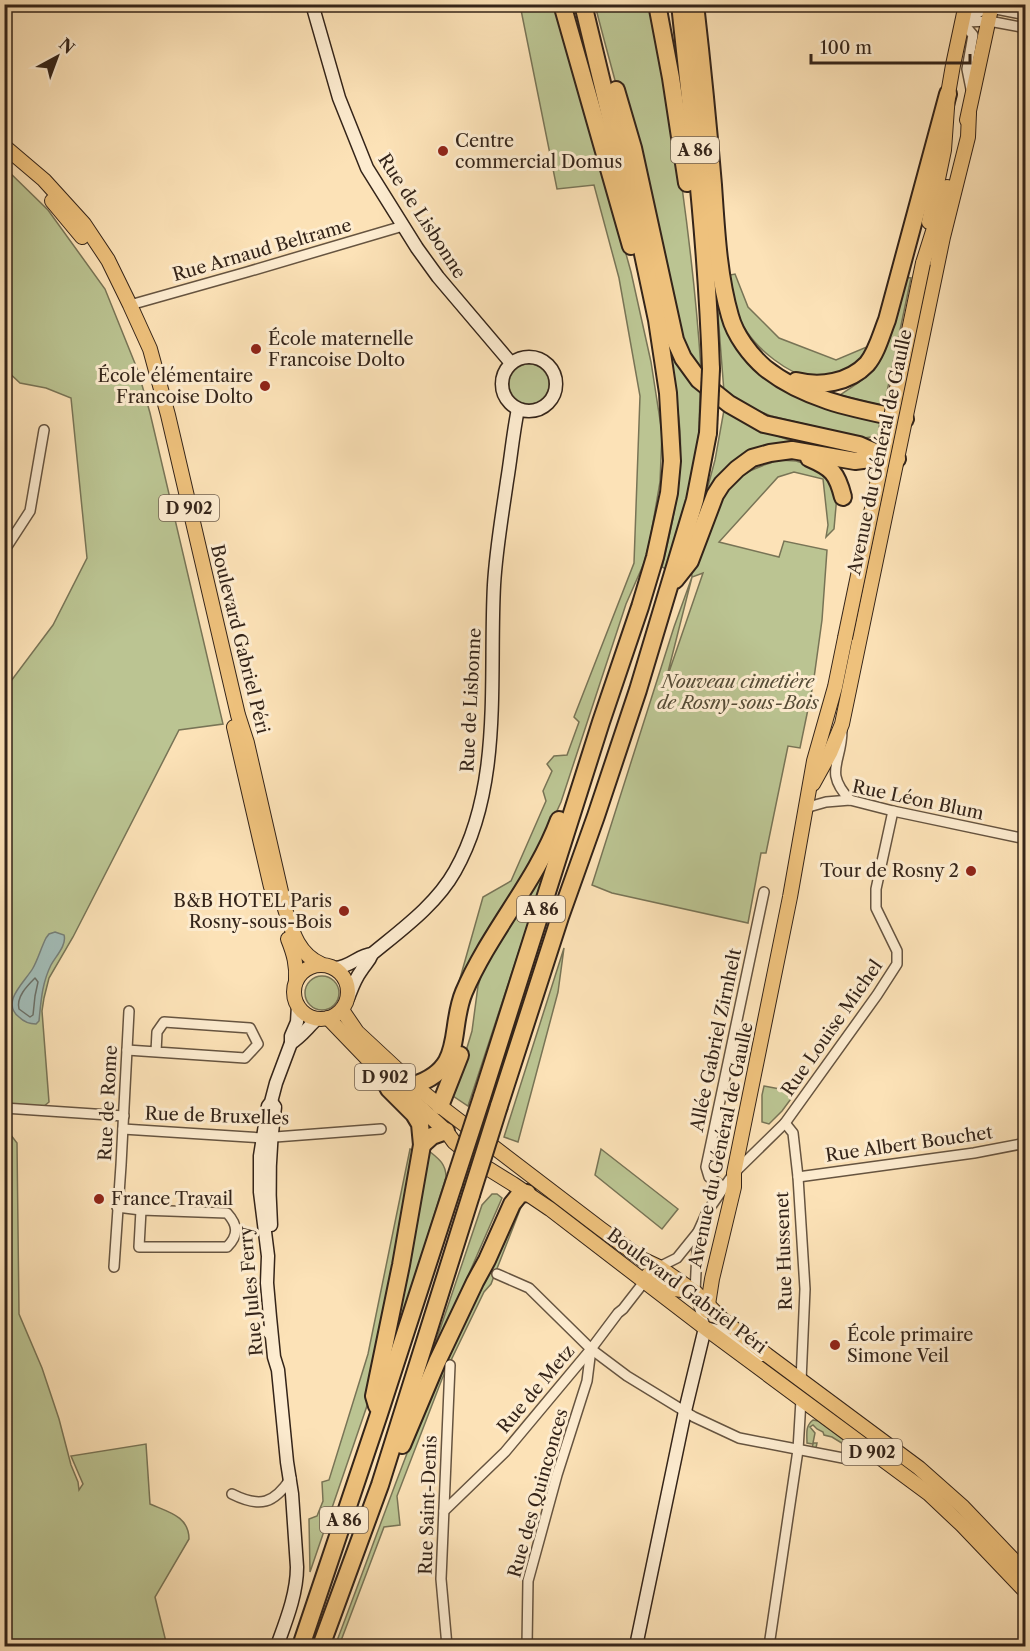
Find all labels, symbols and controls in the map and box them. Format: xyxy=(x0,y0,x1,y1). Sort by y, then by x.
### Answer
north arrow xyxy=(27,27,87,87)
scale bar xyxy=(811,27,970,65)
text: N xyxy=(55,34,79,58)
text: 100 m xyxy=(820,37,872,59)
place label: Centre commercial Domus xyxy=(455,130,622,173)
road number: A 86 xyxy=(671,137,719,163)
marker: Centre commercial Domus xyxy=(436,144,450,158)
street label: Rue de Lisbonne xyxy=(373,149,471,283)
street label: Rue Arnaud Beltrame xyxy=(170,214,354,286)
place label: École maternelle Francoise Dolto xyxy=(268,327,414,371)
street label: Avenue du Général de Gaulle xyxy=(843,327,917,578)
marker: École maternelle Francoise Dolto xyxy=(249,342,263,356)
place label: École élémentaire Francoise Dolto xyxy=(98,364,253,408)
marker: École élémentaire Francoise Dolto xyxy=(258,379,272,393)
road number: D 902 xyxy=(159,495,219,521)
street label: Boulevard Gabriel Péri xyxy=(206,542,274,736)
street label: Rue de Lisbonne xyxy=(456,627,486,773)
park label: Nouveau cimetière de Rosny-sous-Bois xyxy=(657,671,819,714)
street label: Rue Léon Blum xyxy=(850,775,986,825)
place label: Tour de Rosny 2 xyxy=(820,860,959,882)
marker: Tour de Rosny 2 xyxy=(964,864,978,878)
place label: B&B HOTEL Paris Rosny-sous-Bois xyxy=(173,890,332,933)
road number: A 86 xyxy=(517,896,565,922)
marker: B&B HOTEL Paris Rosny-sous-Bois xyxy=(337,904,351,918)
street label: Allée Gabriel Zirnhelt xyxy=(686,946,746,1135)
street label: Rue Louise Michel xyxy=(777,956,887,1100)
street label: Avenue du Général de Gaulle xyxy=(684,1020,758,1271)
street label: Rue de Rome xyxy=(94,1045,122,1161)
road number: D 902 xyxy=(355,1064,415,1090)
street label: Rue de Bruxelles xyxy=(144,1102,290,1130)
street label: Rue Albert Bouchet xyxy=(824,1121,995,1167)
place label: France Travail xyxy=(111,1188,233,1210)
street label: Rue Hussenet xyxy=(771,1191,797,1311)
marker: France Travail xyxy=(92,1192,106,1206)
street label: Rue Jules Ferry xyxy=(234,1224,268,1357)
street label: Boulevard Gabriel Péri xyxy=(603,1224,772,1359)
place label: École primaire Simone Veil xyxy=(847,1323,973,1367)
marker: École primaire Simone Veil xyxy=(828,1338,842,1352)
street label: Rue de Metz xyxy=(493,1340,579,1438)
street label: Rue des Quinconces xyxy=(503,1406,573,1580)
street label: Rue Saint-Denis xyxy=(415,1435,441,1575)
road number: D 902 xyxy=(842,1439,902,1465)
road number: A 86 xyxy=(320,1507,368,1533)

